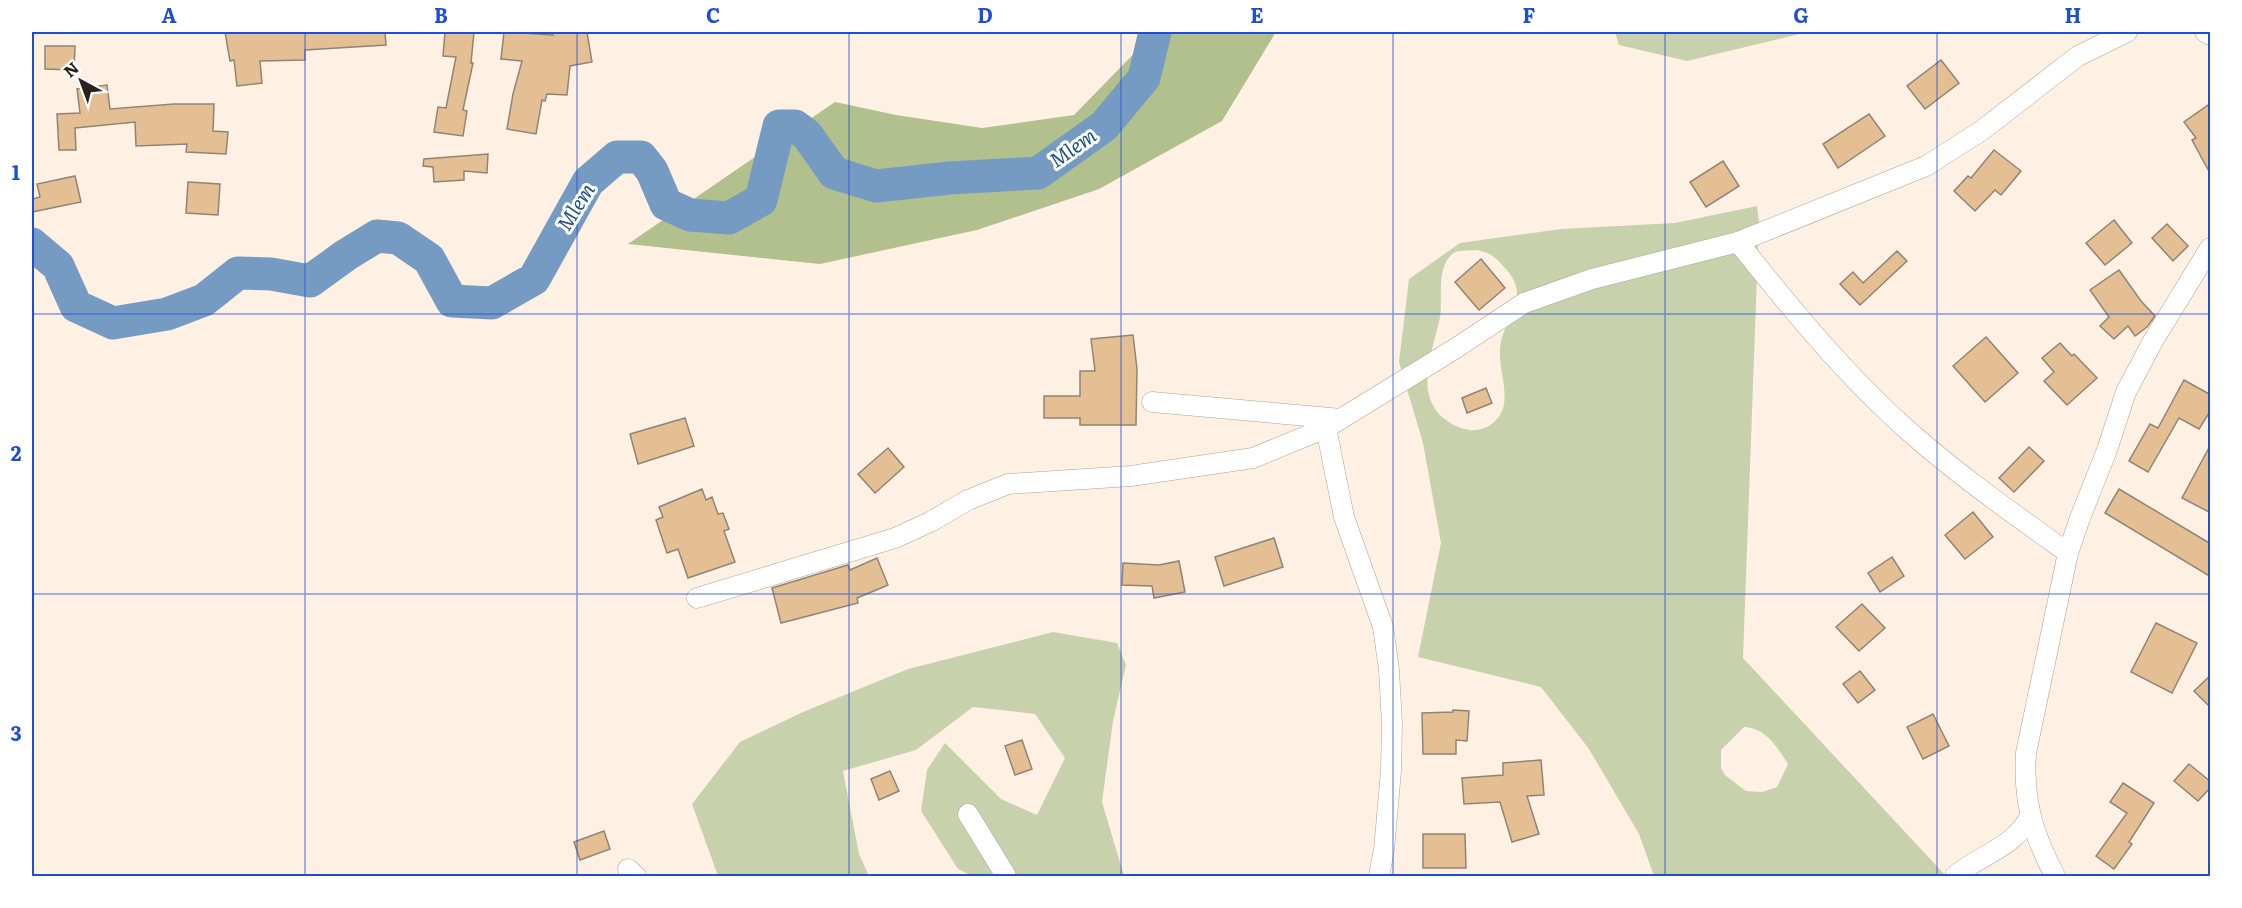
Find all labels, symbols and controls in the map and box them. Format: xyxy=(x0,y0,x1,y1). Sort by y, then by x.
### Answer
text: A xyxy=(161,0,177,29)
text: B xyxy=(434,0,448,29)
text: C xyxy=(706,0,720,29)
text: D xyxy=(977,0,993,29)
text: E xyxy=(1250,0,1264,29)
text: F xyxy=(1523,0,1536,29)
text: G xyxy=(1793,0,1809,29)
text: H xyxy=(2065,0,2081,29)
north arrow xyxy=(51,51,111,111)
text: N xyxy=(58,55,83,82)
water label: Mlem xyxy=(1042,119,1102,173)
text: 1 xyxy=(12,156,20,186)
water label: Mlem xyxy=(548,176,601,236)
text: 2 xyxy=(11,437,22,467)
text: 3 xyxy=(10,717,22,747)

